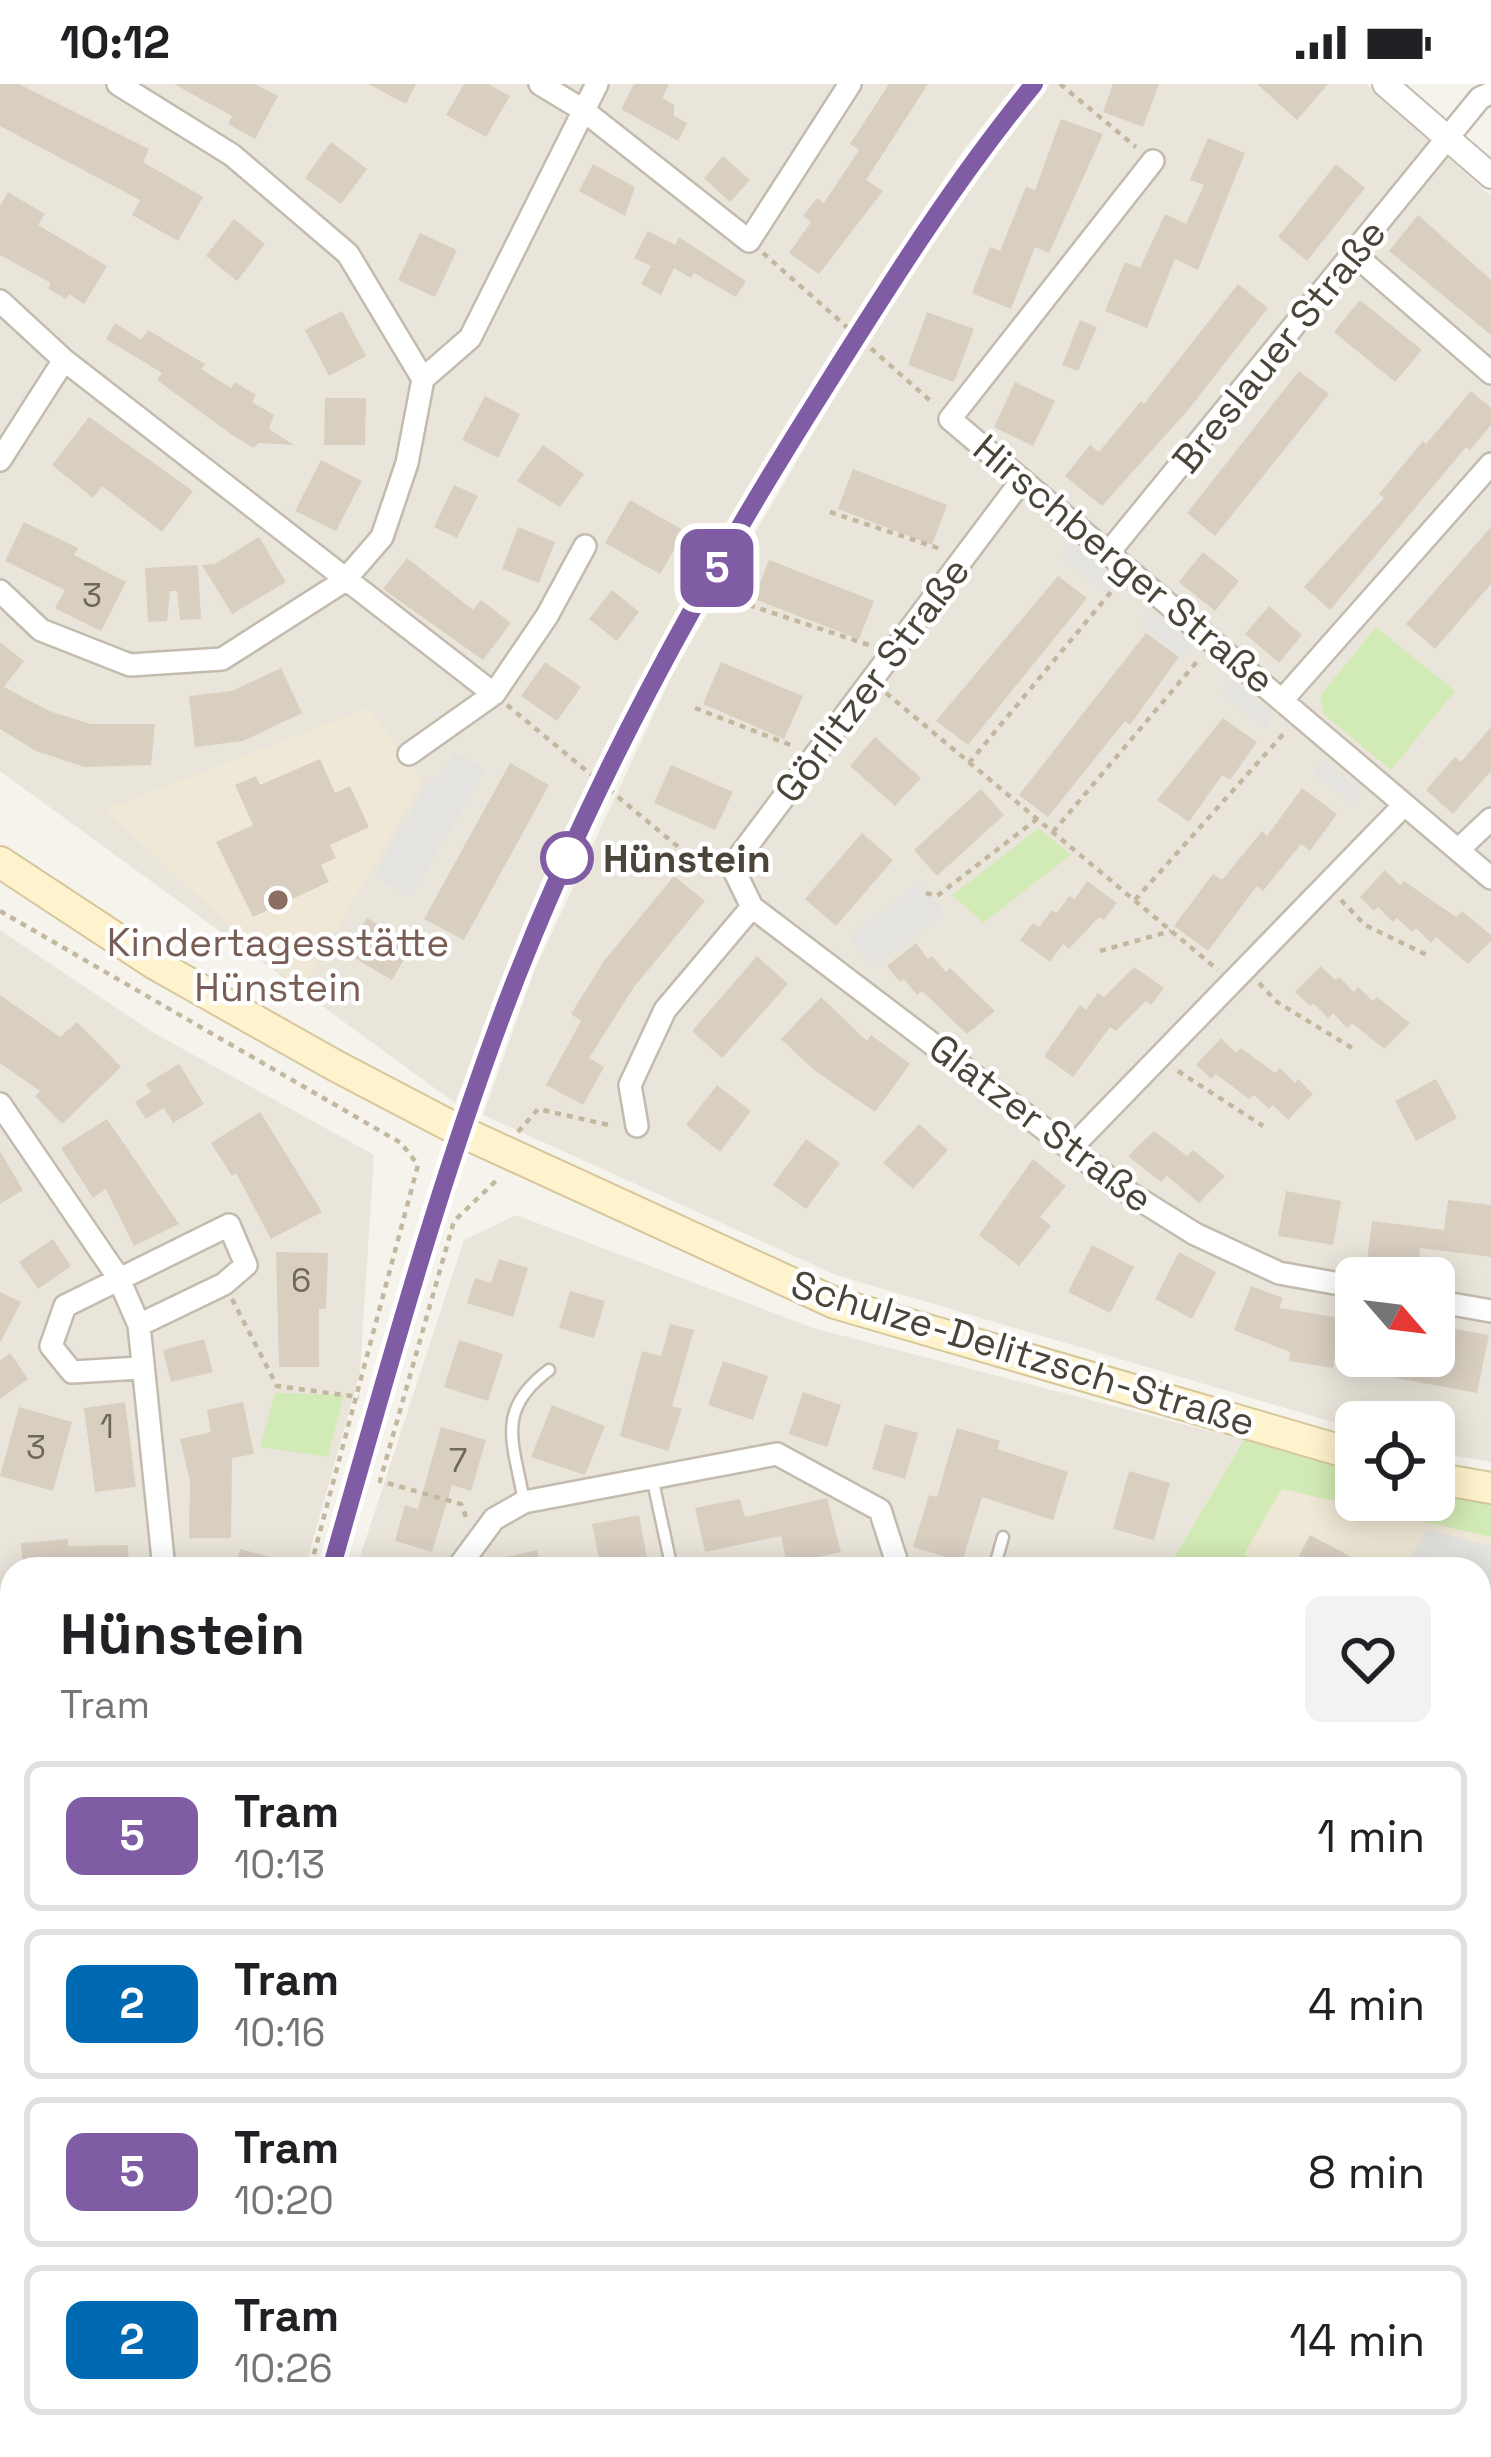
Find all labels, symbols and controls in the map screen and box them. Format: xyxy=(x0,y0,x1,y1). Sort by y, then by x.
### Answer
text: 10:12 xyxy=(60,14,170,71)
street label: Breslauer Straße xyxy=(1162,209,1396,483)
street label: Hirschberger Straße xyxy=(963,424,1285,704)
line badge: 5 xyxy=(678,529,756,607)
text: 5 xyxy=(704,541,730,594)
street label: Görlitzer Straße xyxy=(764,548,980,812)
house number: 3 xyxy=(82,575,102,617)
marker: Hünstein xyxy=(542,833,592,883)
place label: Hünstein xyxy=(603,834,771,883)
marker: Kindertagesstätte Hünstein xyxy=(265,887,291,913)
place label: Kindertagesstätte Hünstein xyxy=(107,918,449,1012)
street label: Glatzer Straße xyxy=(919,1023,1163,1223)
north arrow xyxy=(1335,1257,1455,1377)
map controls xyxy=(1335,1257,1455,1521)
street label: Schulze-Delitzsch-Straße xyxy=(785,1259,1261,1447)
house number: 6 xyxy=(291,1260,311,1302)
button: locate xyxy=(1335,1401,1455,1521)
house number: 1 xyxy=(100,1406,114,1448)
house number: 3 xyxy=(26,1427,46,1469)
house number: 7 xyxy=(449,1440,467,1482)
button: heart xyxy=(1305,1596,1431,1722)
text: Hünstein xyxy=(60,1598,305,1671)
text: Tram xyxy=(60,1680,150,1729)
text: Tram xyxy=(234,1783,339,1840)
text: 1 min xyxy=(1317,1808,1425,1865)
text: 5 xyxy=(119,1809,145,1862)
text: 10:13 xyxy=(234,1840,325,1889)
text: Tram xyxy=(234,1951,339,2008)
text: 4 min xyxy=(1308,1976,1425,2033)
text: 2 xyxy=(120,1977,144,2030)
text: 10:16 xyxy=(234,2008,325,2057)
text: Tram xyxy=(234,2119,339,2176)
text: 8 min xyxy=(1308,2144,1425,2201)
text: 5 xyxy=(119,2145,145,2198)
text: 10:20 xyxy=(234,2176,334,2225)
text: Tram xyxy=(234,2287,339,2344)
text: 14 min xyxy=(1289,2312,1425,2369)
text: 2 xyxy=(120,2313,144,2366)
text: 10:26 xyxy=(234,2344,333,2393)

